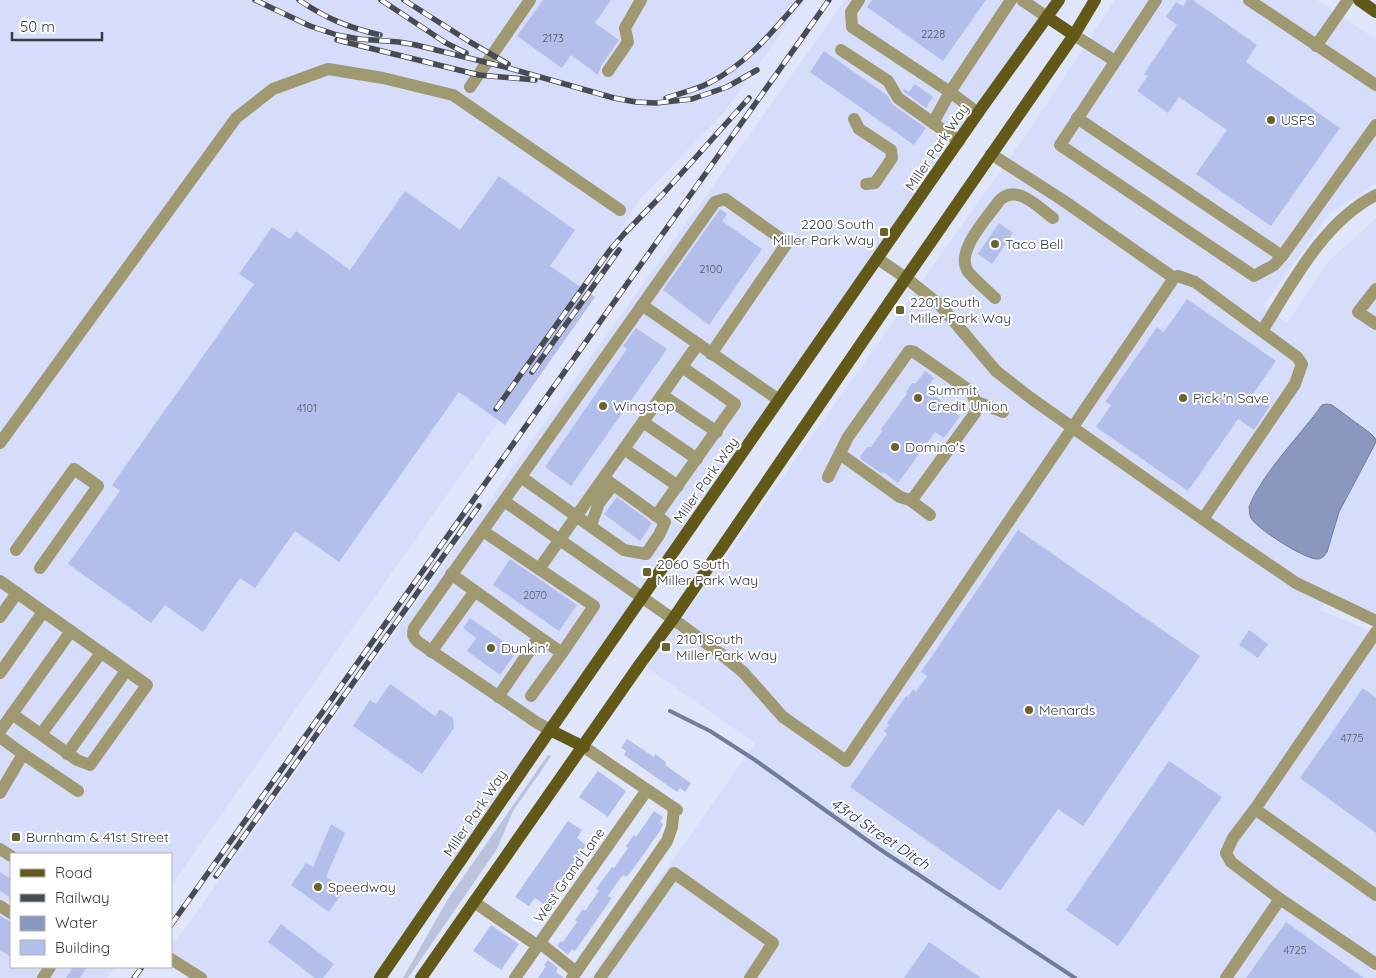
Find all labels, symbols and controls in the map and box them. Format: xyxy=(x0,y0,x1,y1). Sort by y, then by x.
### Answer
scale bar xyxy=(12,10,102,42)
text: 50 m xyxy=(20,17,55,36)
house number: 2228 xyxy=(921,27,945,41)
house number: 2173 xyxy=(542,31,564,45)
street label: Miller Park Way xyxy=(901,100,973,194)
place label: USPS xyxy=(1281,111,1315,129)
marker: USPS xyxy=(1265,114,1277,126)
place label: 2200 South Miller Park Way xyxy=(773,215,874,249)
marker: 2200 South Miller Park Way xyxy=(878,226,890,238)
place label: Taco Bell xyxy=(1005,235,1064,253)
marker: Taco Bell xyxy=(989,238,1001,250)
house number: 2100 xyxy=(699,262,723,276)
place label: 2201 South Miller Park Way xyxy=(910,293,1011,327)
marker: 2201 South Miller Park Way xyxy=(894,304,906,316)
place label: Summit Credit Union xyxy=(928,381,1008,415)
place label: Pick 'n Save xyxy=(1193,389,1269,407)
marker: Summit Credit Union xyxy=(912,392,924,404)
marker: Pick 'n Save xyxy=(1177,392,1189,404)
place label: Wingstop xyxy=(613,397,674,415)
marker: Wingstop xyxy=(597,400,609,412)
house number: 4101 xyxy=(297,401,317,415)
street label: Miller Park Way xyxy=(670,433,742,527)
place label: Domino's xyxy=(905,438,965,456)
marker: Domino's xyxy=(889,441,901,453)
place label: 2060 South Miller Park Way xyxy=(657,555,758,589)
marker: 2060 South Miller Park Way xyxy=(641,566,653,578)
house number: 2070 xyxy=(523,588,547,602)
place label: 2101 South Miller Park Way xyxy=(676,630,777,664)
place label: Dunkin' xyxy=(501,639,549,657)
marker: 2101 South Miller Park Way xyxy=(660,641,672,653)
marker: Dunkin' xyxy=(485,642,497,654)
place label: Menards xyxy=(1039,701,1095,719)
marker: Menards xyxy=(1023,704,1035,716)
house number: 4775 xyxy=(1341,731,1363,745)
street label: Miller Park Way xyxy=(439,766,511,860)
water label: 43rd Street Ditch xyxy=(827,794,934,874)
street label: West Grand Lane xyxy=(529,824,609,926)
place label: Burnham & 41st Street xyxy=(26,828,169,846)
marker: Burnham & 41st Street xyxy=(10,831,22,843)
legend xyxy=(10,853,172,968)
text: Road xyxy=(55,863,92,882)
place label: Speedway xyxy=(328,878,396,896)
marker: Speedway xyxy=(312,881,324,893)
text: Railway xyxy=(55,888,110,907)
text: Water xyxy=(55,913,98,932)
text: Building xyxy=(55,938,110,957)
house number: 4725 xyxy=(1283,943,1307,957)

